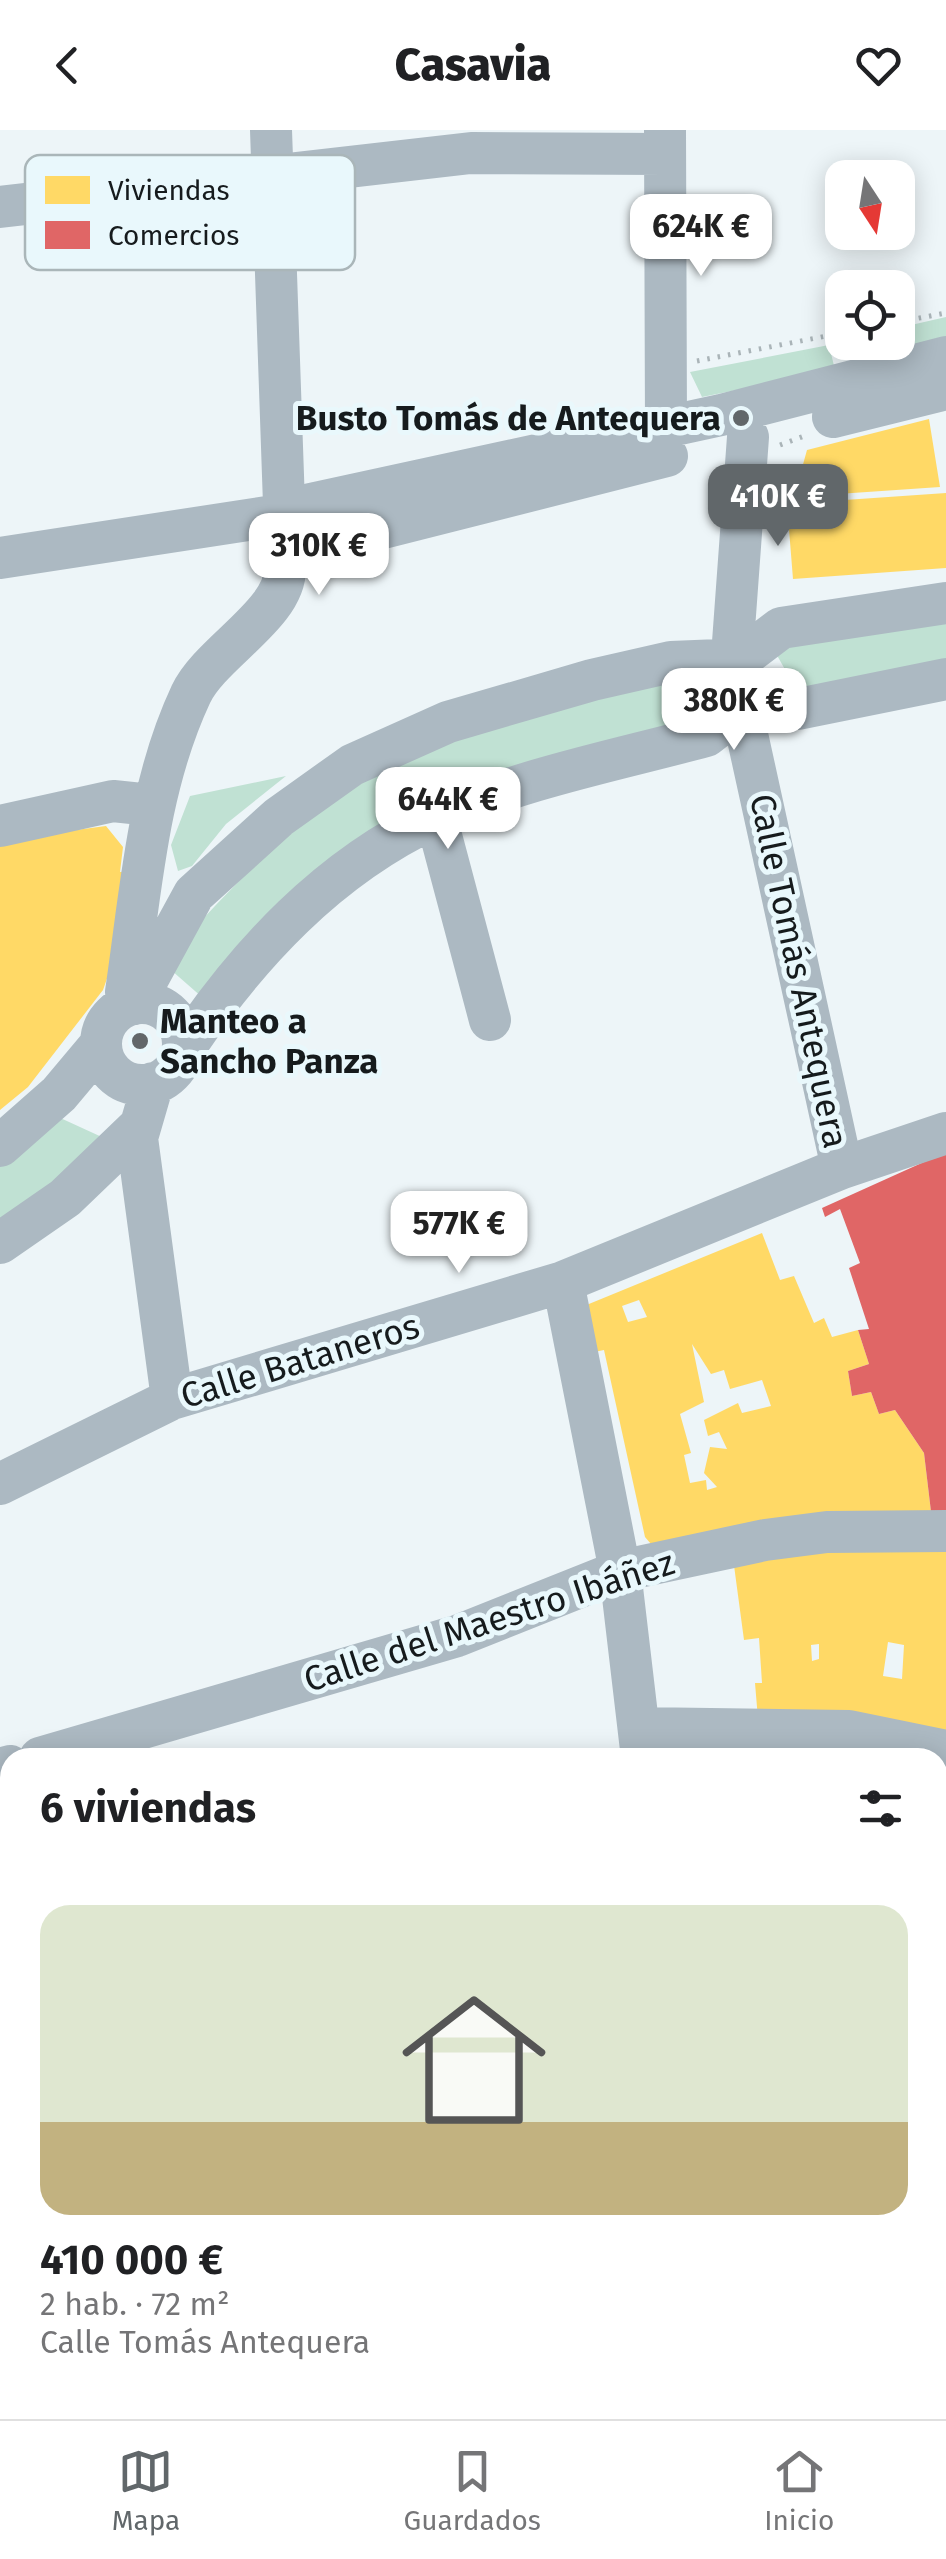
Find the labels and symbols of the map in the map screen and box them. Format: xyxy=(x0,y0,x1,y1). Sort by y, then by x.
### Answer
legend xyxy=(25,155,355,270)
north arrow xyxy=(825,160,915,250)
text: Viviendas xyxy=(108,174,230,207)
pin: 624K € xyxy=(620,194,782,279)
text: Comercios xyxy=(108,219,239,252)
place label: Busto Tomás de Antequera xyxy=(296,397,721,439)
marker: Busto Tomás de Antequera xyxy=(730,407,752,429)
pin: 410K € xyxy=(697,464,859,549)
pin: 310K € xyxy=(238,513,400,598)
pin: 380K € xyxy=(653,668,815,753)
pin: 644K € xyxy=(367,767,529,852)
street label: Calle Tomás Antequera xyxy=(741,790,857,1152)
place label: Manteo a Sancho Panza xyxy=(160,1000,378,1082)
marker: Manteo a Sancho Panza xyxy=(129,1030,151,1052)
pin: 577K € xyxy=(378,1191,540,1276)
street label: Calle Bataneros xyxy=(176,1305,424,1417)
street label: Calle del Maestro Ibáñez xyxy=(298,1541,680,1701)

